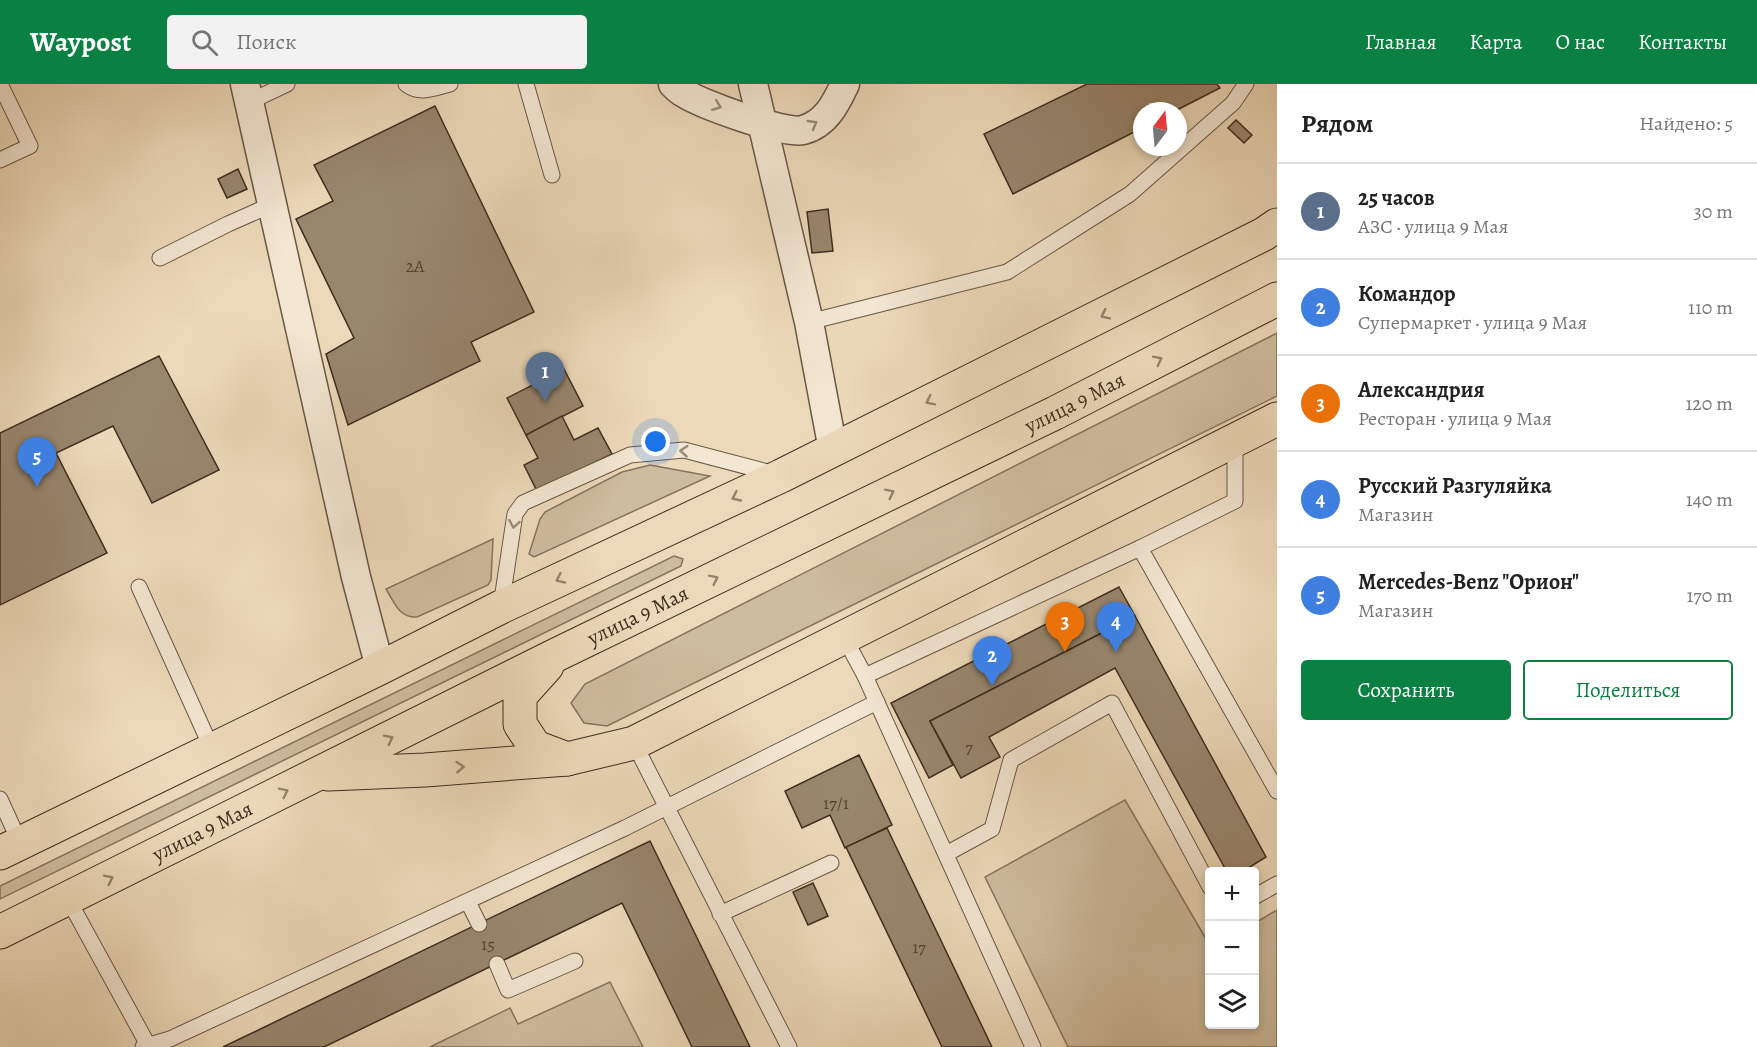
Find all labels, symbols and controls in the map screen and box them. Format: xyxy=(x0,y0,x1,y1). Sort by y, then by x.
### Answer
search box xyxy=(167,15,587,69)
text: Waypost xyxy=(30,23,131,61)
icon: search xyxy=(188,26,221,59)
text: Поиск xyxy=(236,27,296,57)
text: Главная xyxy=(1365,28,1437,56)
text: Карта xyxy=(1470,28,1522,56)
text: О нас xyxy=(1555,28,1605,56)
text: Контакты xyxy=(1638,28,1727,56)
one-way arrow xyxy=(710,99,721,111)
north arrow xyxy=(1133,102,1187,156)
text: Рядом xyxy=(1301,106,1373,141)
text: Найдено: 5 xyxy=(1639,110,1733,137)
one-way arrow xyxy=(807,120,817,131)
text: 25 часов xyxy=(1358,183,1435,213)
text: 1 xyxy=(1317,198,1324,225)
text: 30 m xyxy=(1693,198,1733,225)
text: АЗС · улица 9 Мая xyxy=(1358,213,1508,240)
house number: 2А xyxy=(405,254,425,278)
text: Командор xyxy=(1358,279,1456,309)
text: 2 xyxy=(1316,294,1325,321)
text: 110 m xyxy=(1688,294,1733,321)
one-way arrow xyxy=(1100,307,1111,319)
text: Супермаркет · улица 9 Мая xyxy=(1358,309,1587,336)
pin: 1 xyxy=(526,352,564,402)
one-way arrow xyxy=(1152,356,1163,367)
street label: улица 9 Мая xyxy=(1019,366,1130,440)
text: Александрия xyxy=(1358,375,1485,405)
text: 3 xyxy=(1316,390,1325,417)
text: 120 m xyxy=(1685,390,1733,417)
one-way arrow xyxy=(926,394,937,405)
text: Ресторан · улица 9 Мая xyxy=(1358,405,1552,432)
your location xyxy=(641,427,670,456)
pin: 5 xyxy=(18,438,57,487)
one-way arrow xyxy=(679,445,688,458)
text: Русский Разгуляйка xyxy=(1358,471,1552,501)
text: 4 xyxy=(1316,486,1325,513)
text: 140 m xyxy=(1686,486,1733,513)
one-way arrow xyxy=(732,489,743,501)
one-way arrow xyxy=(883,489,894,501)
text: Магазин xyxy=(1358,501,1433,528)
one-way arrow xyxy=(508,519,520,529)
text: Mercedes-Benz "Орион" xyxy=(1358,567,1579,597)
one-way arrow xyxy=(555,572,566,584)
one-way arrow xyxy=(708,574,719,586)
street label: улица 9 Мая xyxy=(582,579,693,652)
text: 5 xyxy=(1316,582,1325,609)
text: 170 m xyxy=(1687,582,1733,609)
text: Магазин xyxy=(1358,597,1433,624)
pin: 3 xyxy=(1046,602,1084,652)
pin: 4 xyxy=(1096,602,1136,652)
pin: 2 xyxy=(972,636,1012,686)
button: Сохранить xyxy=(1301,660,1511,720)
button: Поделиться xyxy=(1523,660,1733,720)
one-way arrow xyxy=(382,735,393,746)
house number: 7 xyxy=(965,735,973,759)
one-way arrow xyxy=(456,761,465,774)
one-way arrow xyxy=(277,787,288,799)
house number: 17/1 xyxy=(823,791,849,815)
street label: улица 9 Мая xyxy=(146,794,257,868)
map controls xyxy=(1205,867,1259,1029)
button: + xyxy=(1205,867,1259,921)
one-way arrow xyxy=(103,874,114,886)
button: − xyxy=(1205,921,1259,975)
house number: 15 xyxy=(481,932,495,956)
house number: 17 xyxy=(912,935,926,959)
button: layers xyxy=(1205,975,1259,1029)

